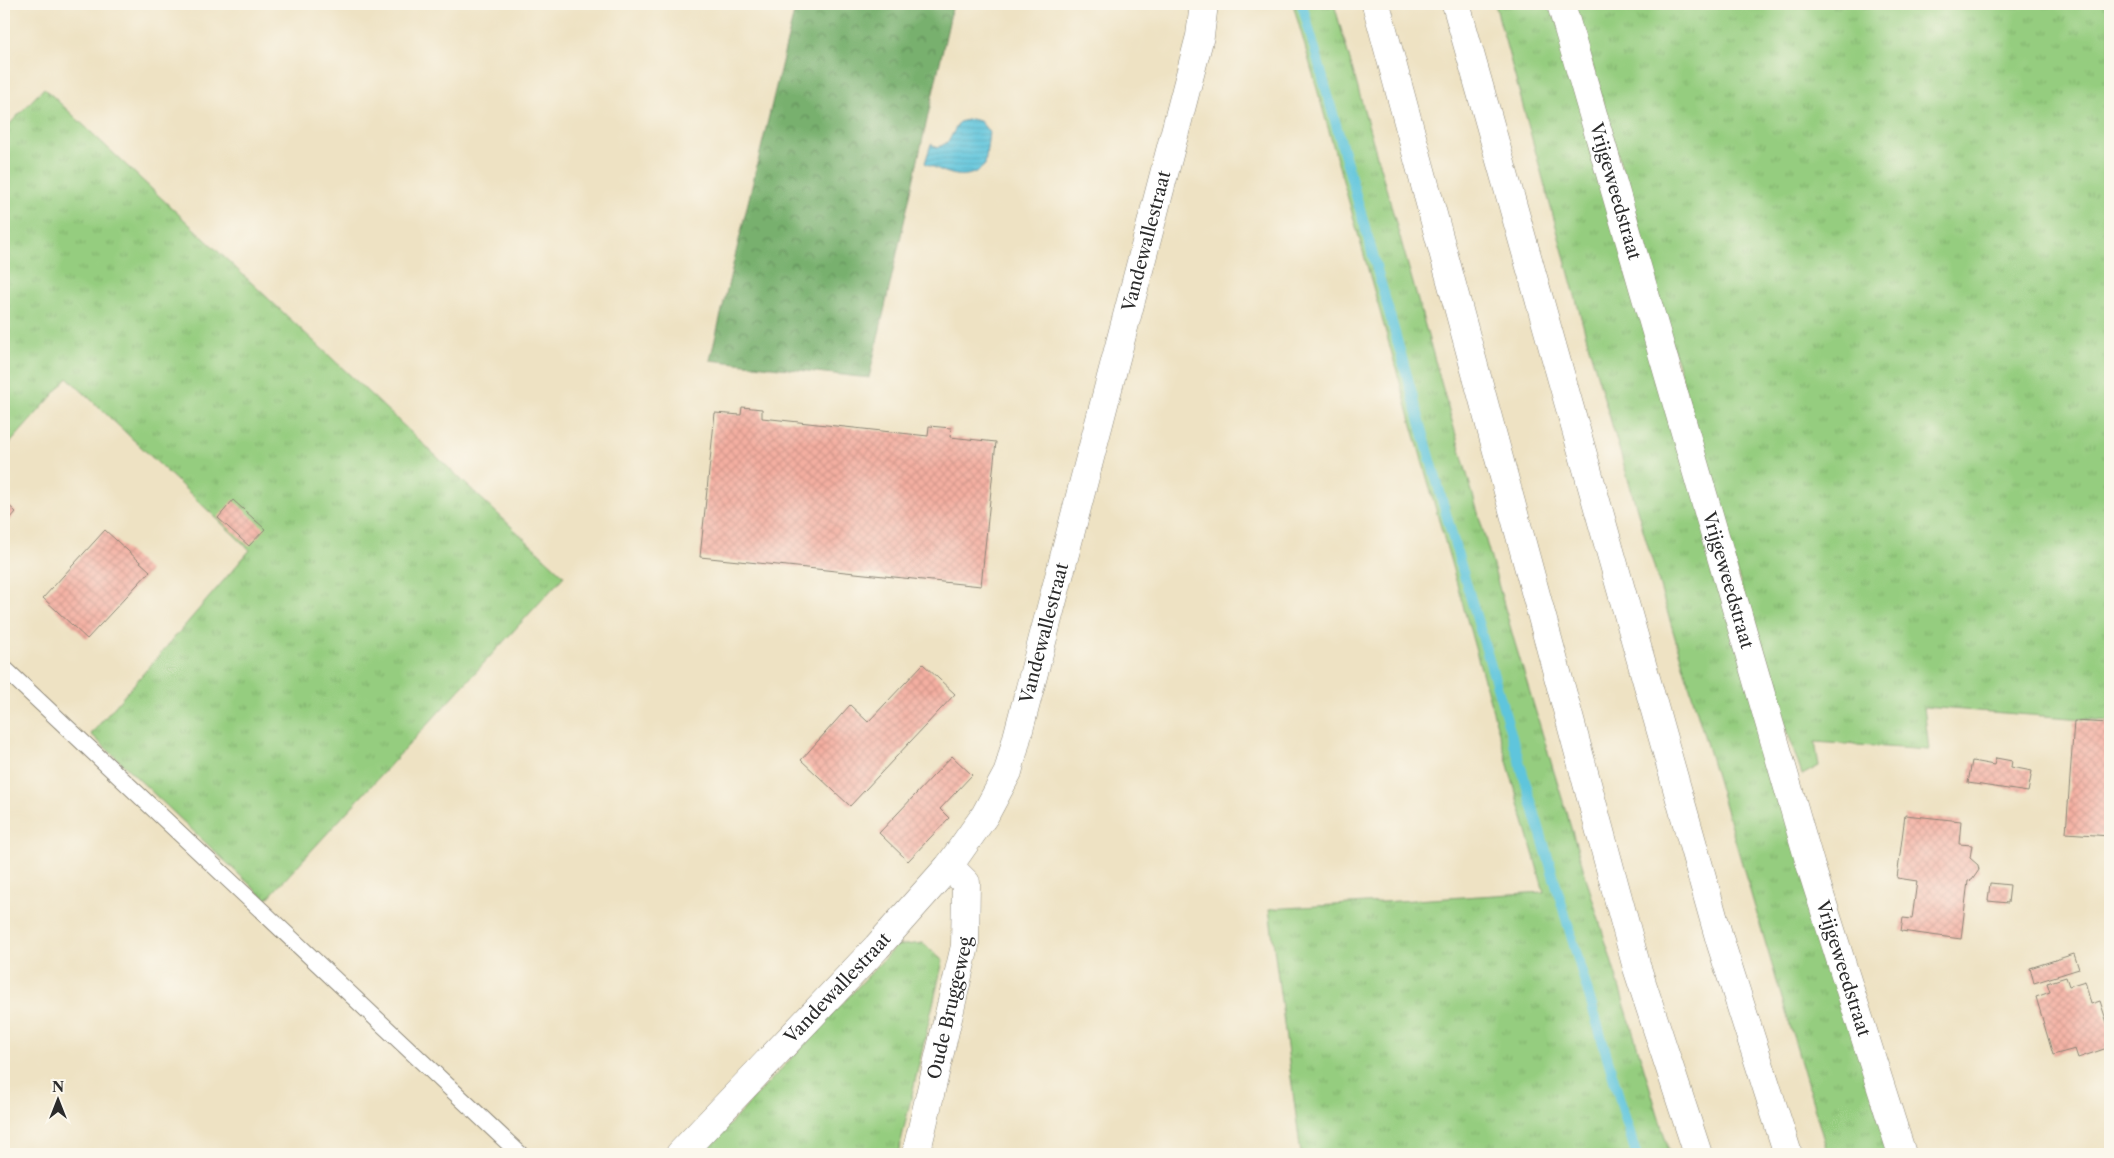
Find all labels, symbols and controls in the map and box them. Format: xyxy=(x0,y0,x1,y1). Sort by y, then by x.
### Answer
street label: Vrijgeweedstraat xyxy=(1585,119,1646,263)
street label: Vandewallestraat xyxy=(1117,168,1176,315)
street label: Vrijgeweedstraat xyxy=(1697,508,1758,652)
street label: Vandewallestraat xyxy=(1015,560,1073,707)
street label: Vrijgeweedstraat xyxy=(1811,897,1875,1040)
street label: Vandewallestraat xyxy=(779,928,896,1049)
street label: Oude Bruggeweg xyxy=(923,936,976,1081)
north arrow xyxy=(32,1076,82,1126)
text: N xyxy=(52,1078,64,1096)

